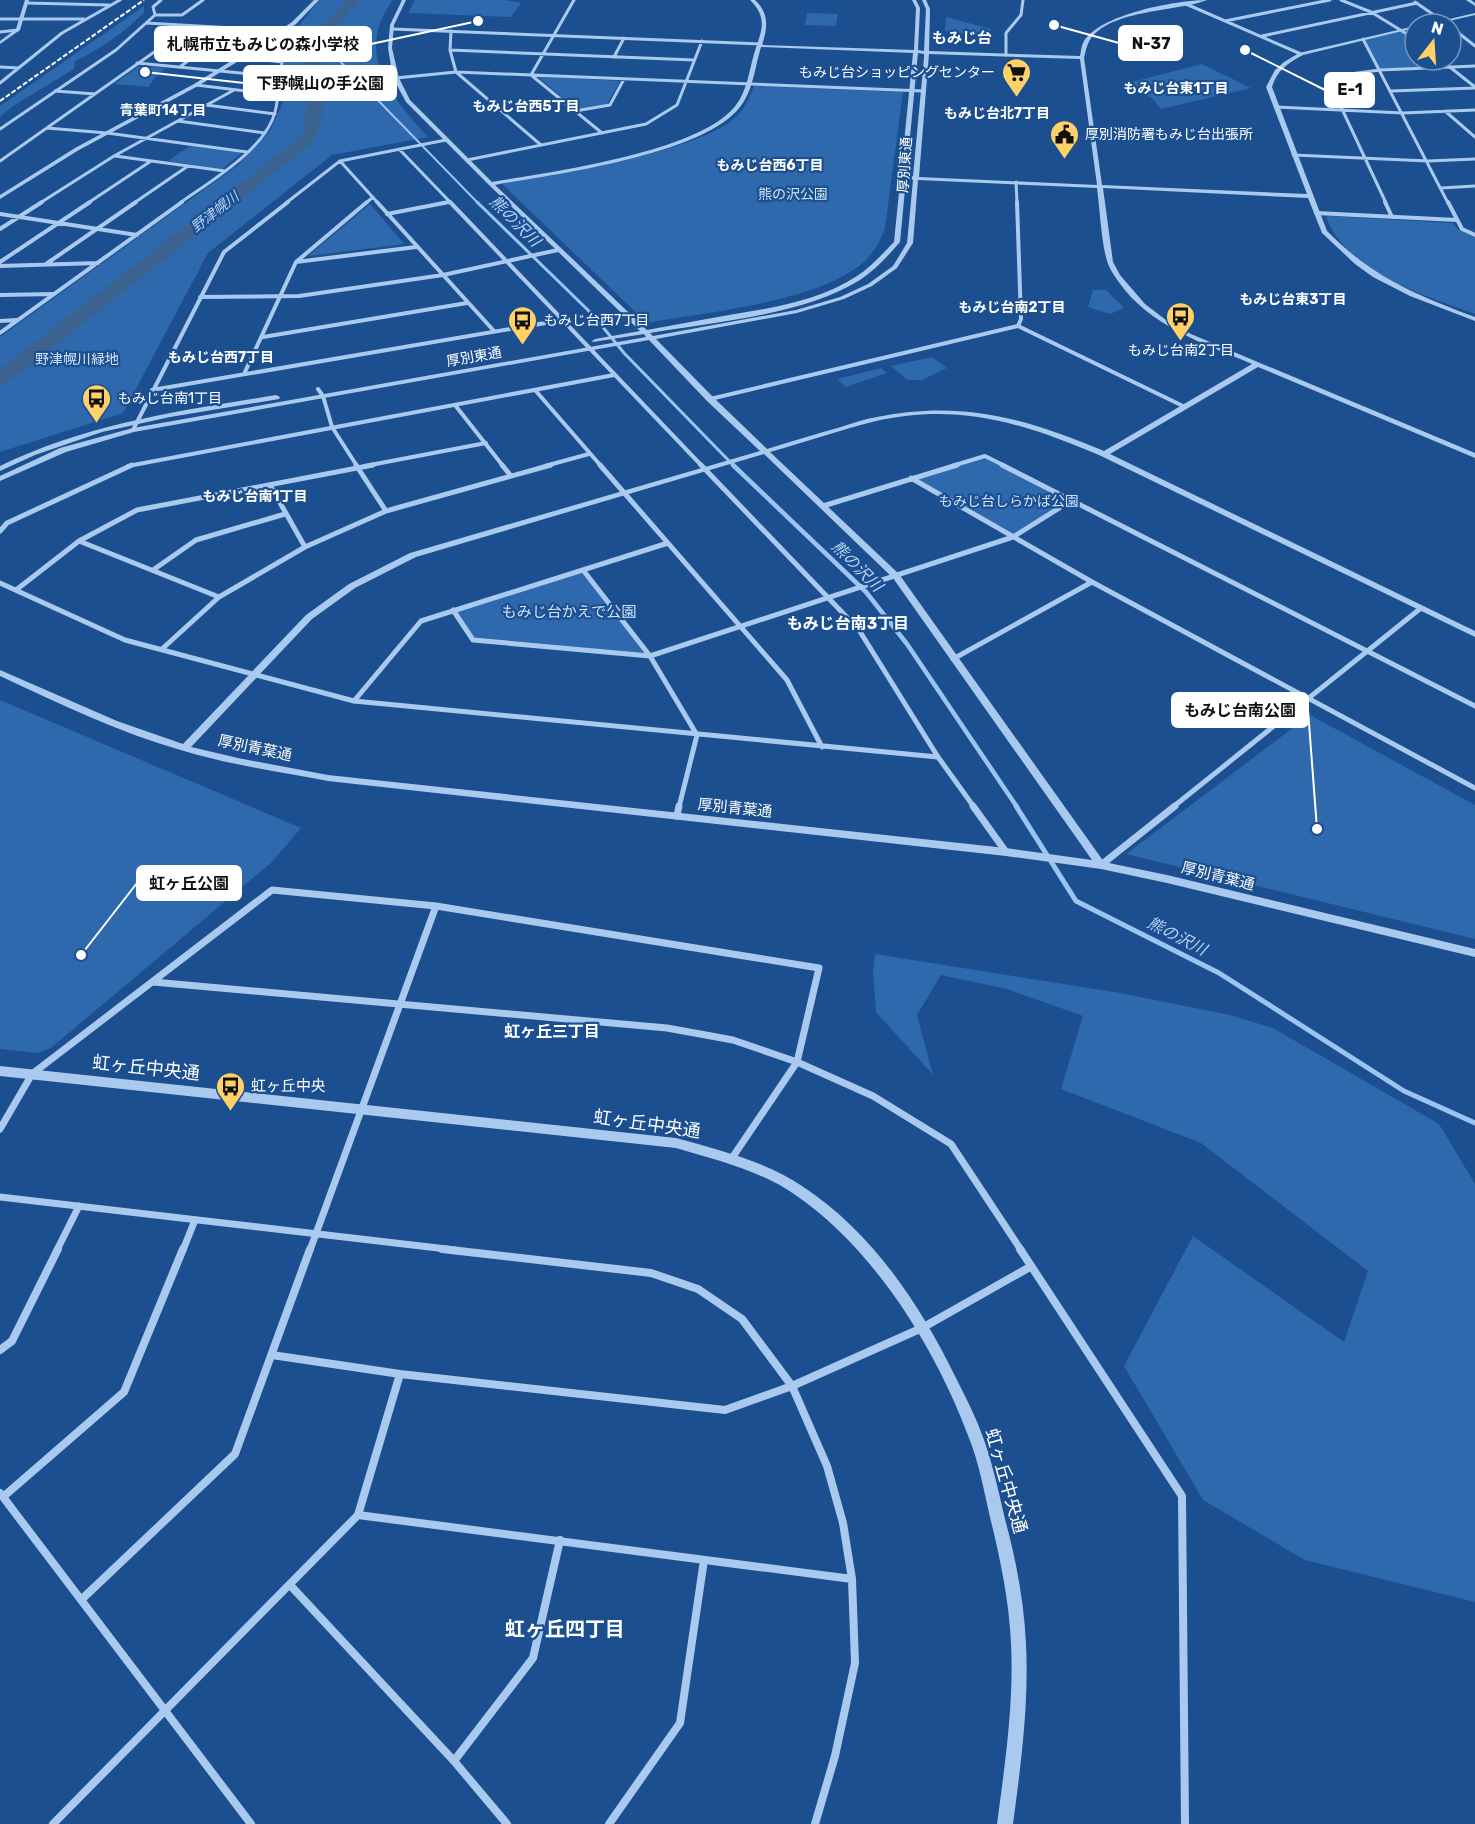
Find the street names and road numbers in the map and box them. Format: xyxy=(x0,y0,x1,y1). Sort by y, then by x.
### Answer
street label: 厚別東通 xyxy=(895,136,915,194)
street label: 厚別東通 xyxy=(445,344,503,370)
street label: 厚別青葉通 xyxy=(216,731,294,765)
street label: 厚別青葉通 xyxy=(697,795,773,821)
street label: 厚別青葉通 xyxy=(1179,858,1257,894)
street label: 虹ヶ丘中央通 xyxy=(91,1051,201,1085)
street label: 虹ヶ丘中央通 xyxy=(592,1106,702,1142)
street label: 虹ヶ丘中央通 xyxy=(981,1426,1031,1536)

